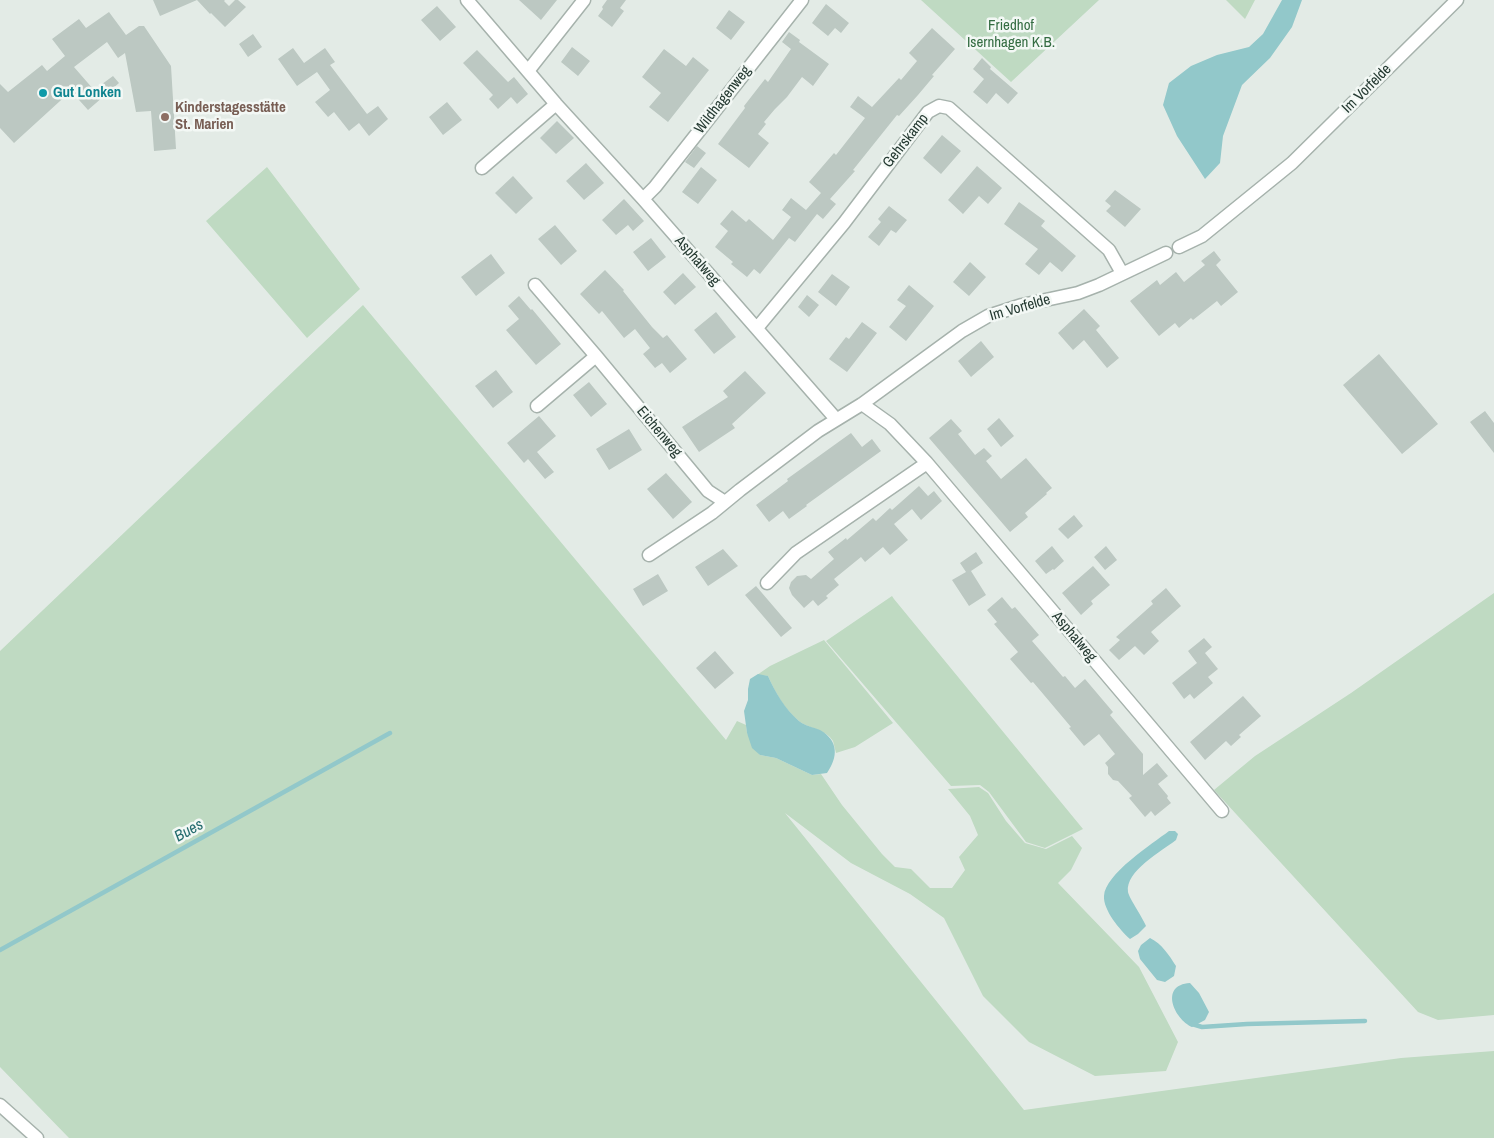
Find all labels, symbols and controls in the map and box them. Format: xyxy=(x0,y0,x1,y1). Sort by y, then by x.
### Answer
park label: Friedhof Isernhagen K.B. xyxy=(967,17,1055,52)
street label: Im Vorfelde xyxy=(1339,61,1395,117)
street label: Wildhagenweg xyxy=(691,62,755,138)
place label: Gut Lonken xyxy=(53,84,121,102)
marker: Gut Lonken xyxy=(37,87,49,99)
place label: Kinderstagesstätte St. Marien xyxy=(175,99,286,134)
street label: Gehrskamp xyxy=(879,110,933,172)
marker: Kinderstagesstätte St. Marien xyxy=(159,111,171,123)
street label: Asphalweg xyxy=(670,232,724,290)
street label: Im Vorfelde xyxy=(988,291,1052,325)
street label: Eichenweg xyxy=(633,403,685,461)
street label: Asphalweg xyxy=(1048,608,1100,666)
water label: Bues xyxy=(171,815,207,847)

